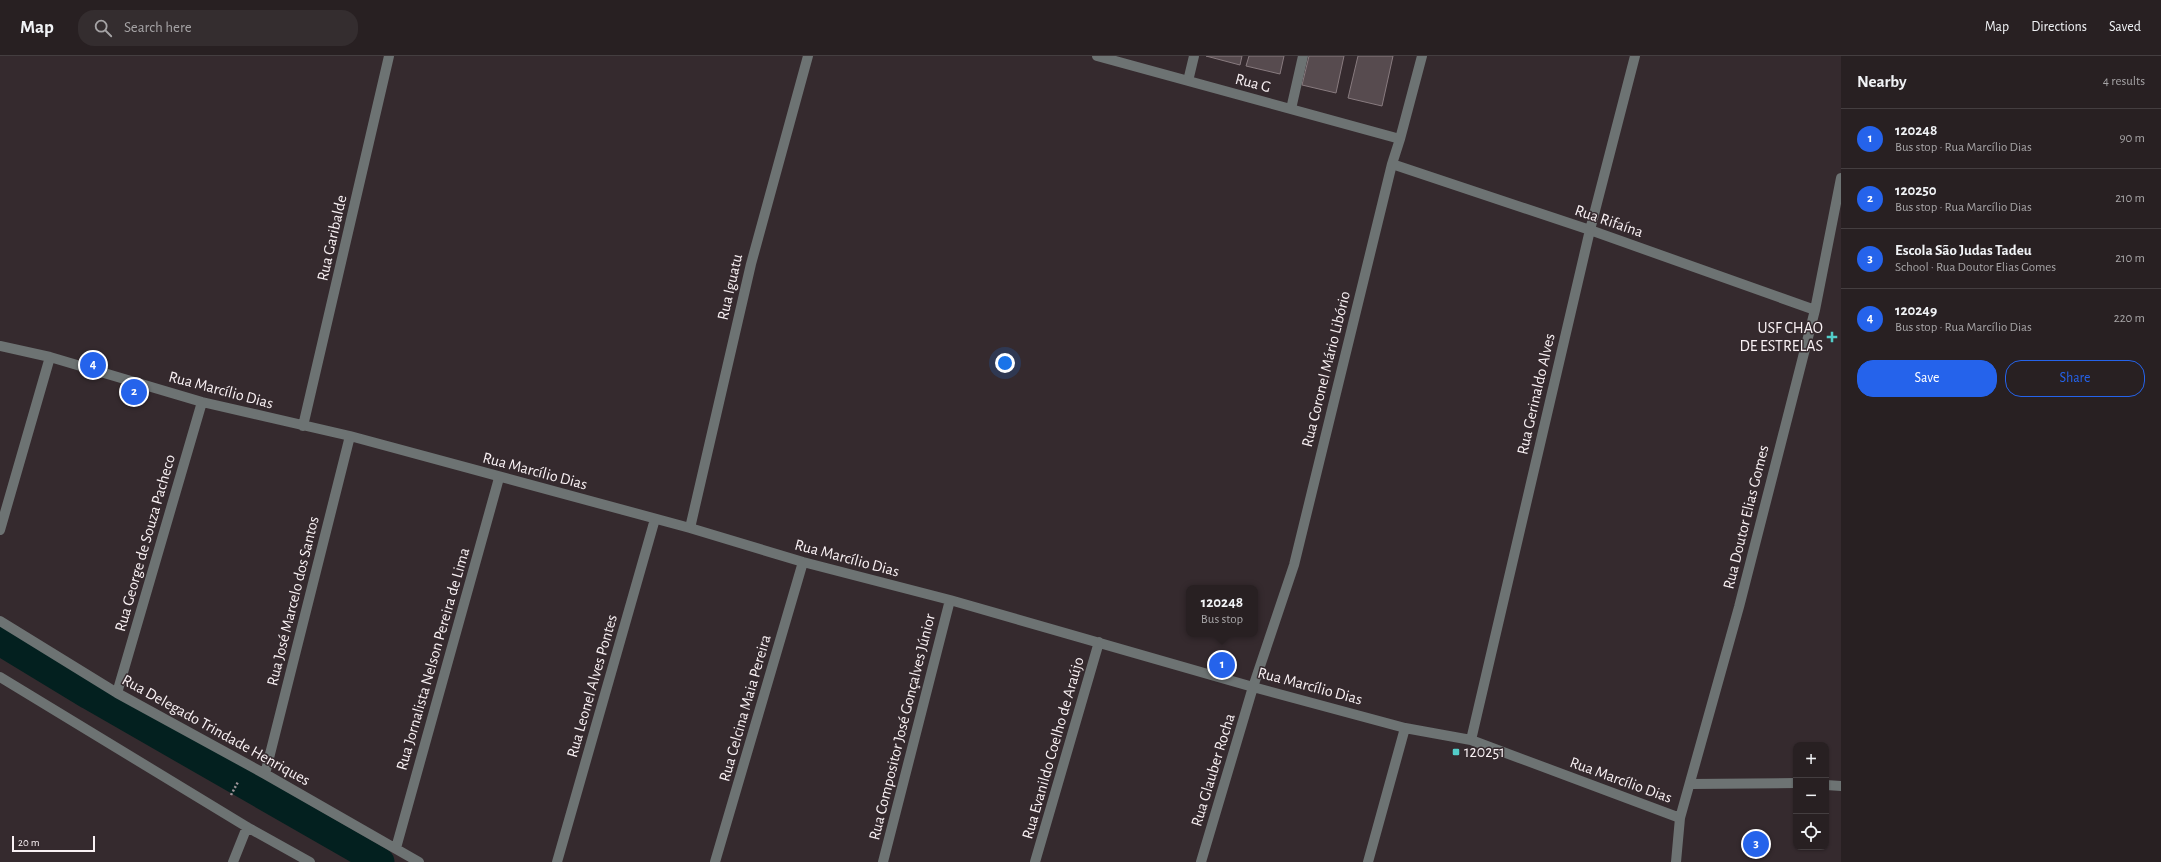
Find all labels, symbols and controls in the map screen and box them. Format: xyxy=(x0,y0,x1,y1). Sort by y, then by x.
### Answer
search box xyxy=(78,10,358,46)
icon: search xyxy=(92,17,114,39)
text: Map xyxy=(20,18,54,37)
text: Search here xyxy=(124,20,192,35)
text: Map xyxy=(1985,20,2009,34)
text: Directions xyxy=(2031,20,2087,34)
text: Saved xyxy=(2109,20,2141,34)
street label: Rua G xyxy=(1233,71,1273,95)
text: Nearby xyxy=(1857,73,1907,90)
text: 4 results xyxy=(2103,75,2145,88)
text: 120248 xyxy=(1895,123,1937,138)
text: 1 xyxy=(1868,132,1872,145)
text: 90 m xyxy=(2119,132,2145,145)
text: Bus stop · Rua Marcílio Dias xyxy=(1895,141,2032,154)
text: 120250 xyxy=(1895,183,1937,198)
text: 2 xyxy=(1867,192,1873,205)
text: 210 m xyxy=(2115,192,2145,205)
street label: Rua Garibalde xyxy=(314,193,350,283)
text: Bus stop · Rua Marcílio Dias xyxy=(1895,201,2032,214)
street label: Rua Rifaína xyxy=(1573,202,1645,240)
text: Escola São Judas Tadeu xyxy=(1895,243,2032,258)
street label: Rua Iguatu xyxy=(715,252,745,322)
text: 3 xyxy=(1867,252,1873,265)
text: 210 m xyxy=(2115,252,2145,265)
text: School · Rua Doutor Elias Gomes xyxy=(1895,261,2056,274)
street label: Rua Coronel Mário Libório xyxy=(1299,289,1353,449)
text: 120249 xyxy=(1895,303,1937,318)
text: 4 xyxy=(1867,312,1873,325)
text: 220 m xyxy=(2114,312,2145,325)
place label: USF CHAO DE ESTRELAS xyxy=(1739,320,1823,354)
text: Bus stop · Rua Marcílio Dias xyxy=(1895,321,2032,334)
marker: USF CHAO DE ESTRELAS xyxy=(1826,331,1838,343)
street label: Rua Gerinaldo Alves xyxy=(1514,332,1558,456)
pin: 4 xyxy=(80,350,106,380)
your location xyxy=(995,353,1015,373)
button: Save xyxy=(1857,360,1997,397)
button: Share xyxy=(2005,360,2145,397)
street label: Rua Marcílio Dias xyxy=(167,368,275,412)
pin: 2 xyxy=(121,377,147,407)
street label: Rua Doutor Elias Gomes xyxy=(1720,443,1772,591)
street label: Rua Marcílio Dias xyxy=(481,449,589,493)
street label: Rua George de Souza Pacheco xyxy=(112,453,178,633)
street label: Rua José Marcelo dos Santos xyxy=(264,515,322,687)
street label: Rua Marcílio Dias xyxy=(793,536,901,580)
street label: Rua Jornalista Nelson Pereira de Lima xyxy=(394,546,472,772)
popup xyxy=(1186,585,1258,637)
text: 120248 xyxy=(1201,595,1243,610)
street label: Rua Compositor José Gonçalves Júnior xyxy=(866,611,938,842)
street label: Rua Leonel Alves Pontes xyxy=(564,613,620,759)
text: Bus stop xyxy=(1201,613,1243,626)
street label: Rua Celcina Maia Pereira xyxy=(716,633,774,783)
pin: 1 xyxy=(1209,650,1235,680)
street label: Rua Evanildo Coelho de Araújo xyxy=(1019,655,1088,841)
street label: Rua Marcílio Dias xyxy=(1256,664,1364,708)
street label: Rua Delegado Trindade Henriques xyxy=(119,672,313,788)
street label: Rua Glauber Rocha xyxy=(1188,712,1238,828)
map controls xyxy=(1793,742,1829,850)
button: + xyxy=(1793,742,1829,778)
place label: 120251 xyxy=(1464,744,1505,760)
marker: 120251 xyxy=(1451,747,1461,757)
street label: Rua Marcílio Dias xyxy=(1568,754,1674,806)
button: − xyxy=(1793,778,1829,814)
button: locate xyxy=(1793,814,1829,850)
pin: 3 xyxy=(1743,829,1769,859)
scale bar xyxy=(12,834,95,853)
text: 20 m xyxy=(18,837,39,848)

